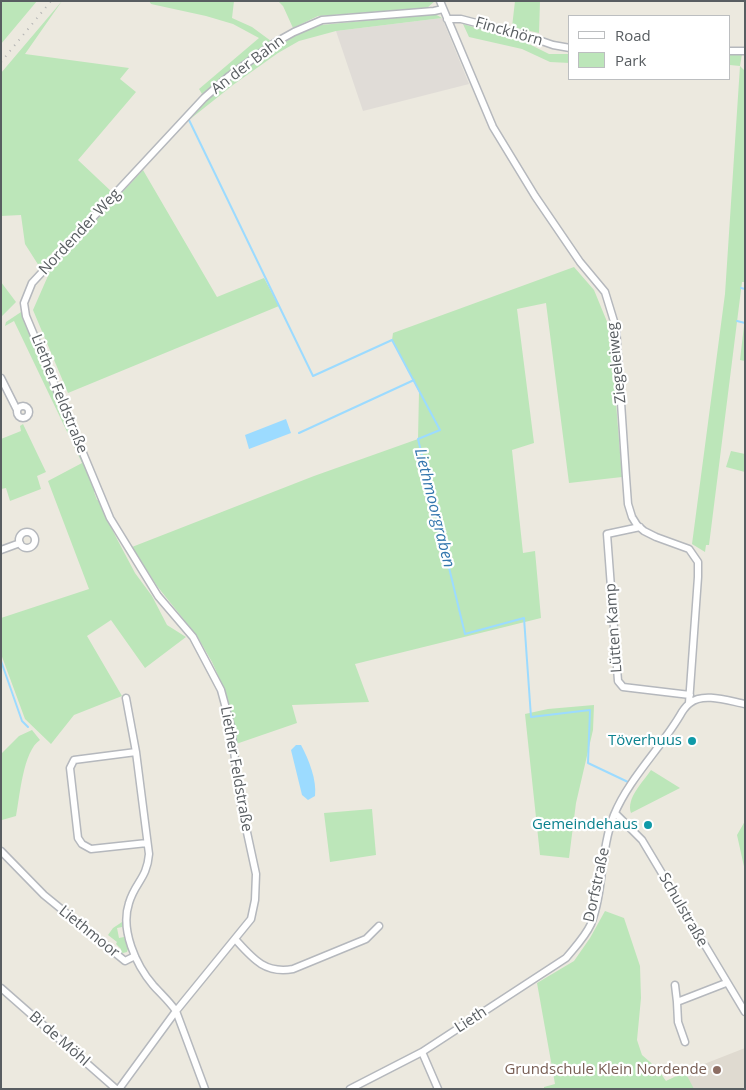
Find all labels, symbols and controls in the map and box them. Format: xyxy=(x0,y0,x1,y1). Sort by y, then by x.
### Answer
street label: Finckhörn xyxy=(473,14,545,50)
legend xyxy=(568,15,731,80)
text: Road xyxy=(615,25,651,45)
street label: An der Bahn xyxy=(208,32,288,98)
text: Park xyxy=(615,50,646,70)
street label: Nordender Weg xyxy=(35,185,125,279)
street label: Ziegeleiweg xyxy=(604,322,630,404)
street label: Liether Feldstraße xyxy=(27,332,91,456)
water label: Liethmoorgraben xyxy=(410,446,458,570)
street label: Lütten Kamp xyxy=(602,583,626,673)
street label: Liether Feldstraße xyxy=(216,705,256,833)
place label: Töverhuus xyxy=(608,732,682,750)
marker: Töverhuus xyxy=(686,735,698,747)
place label: Gemeindehaus xyxy=(532,816,638,834)
marker: Gemeindehaus xyxy=(642,819,654,831)
street label: Dorfstraße xyxy=(580,846,614,924)
street label: Schulstraße xyxy=(655,870,711,950)
street label: Liethmoor xyxy=(55,902,123,962)
street label: Lieth xyxy=(452,1003,490,1037)
street label: Bi de Möhl xyxy=(25,1008,93,1070)
place label: Grundschule Klein Nordende xyxy=(504,1061,707,1079)
marker: Grundschule Klein Nordende xyxy=(711,1064,723,1076)

